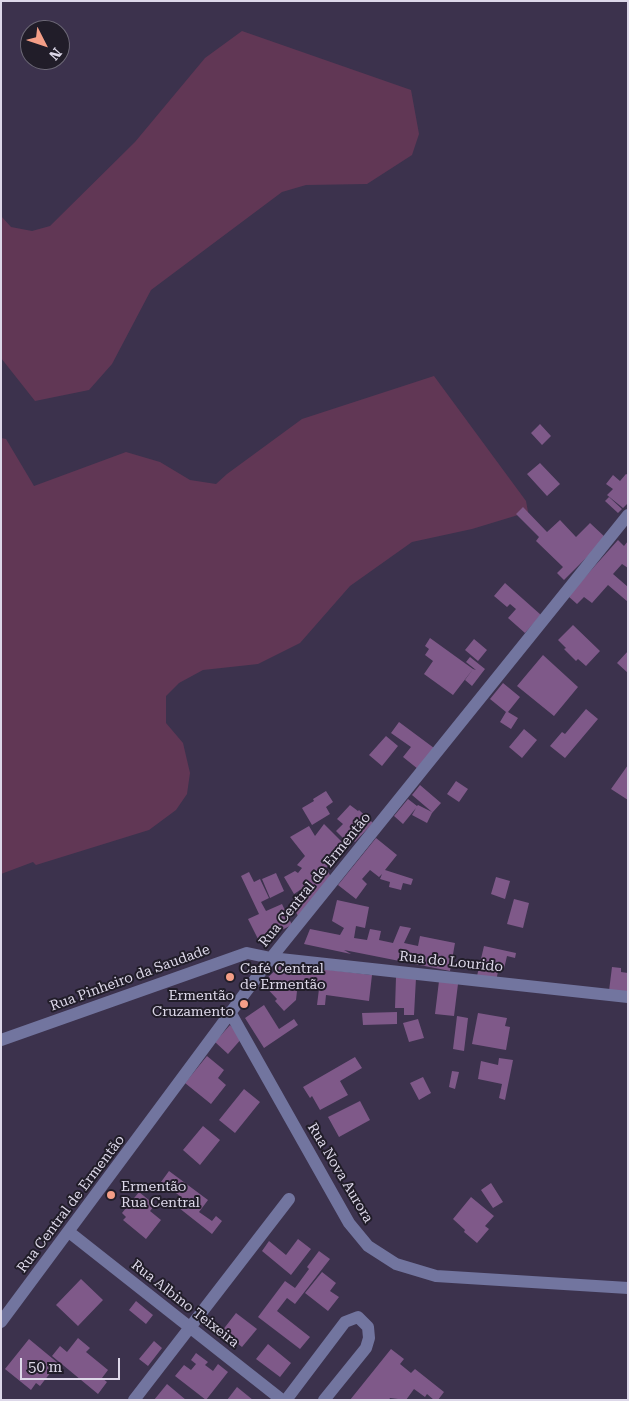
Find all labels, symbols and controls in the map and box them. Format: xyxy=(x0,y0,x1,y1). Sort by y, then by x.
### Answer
north arrow xyxy=(20,20,70,70)
text: N xyxy=(46,45,65,64)
street label: Rua Central de Ermentão xyxy=(256,809,374,951)
street label: Rua Pinheiro da Saudade xyxy=(48,941,212,1015)
street label: Rua do Lourido xyxy=(398,948,504,976)
place label: Café Central de Ermentão xyxy=(240,961,326,994)
marker: Café Central de Ermentão xyxy=(224,971,236,983)
place label: Ermentão Cruzamento xyxy=(152,988,234,1020)
marker: Ermentão Cruzamento xyxy=(238,998,250,1010)
street label: Rua Nova Aurora xyxy=(304,1120,376,1226)
street label: Rua Central de Ermentão xyxy=(14,1132,128,1276)
place label: Ermentão Rua Central xyxy=(121,1179,200,1212)
marker: Ermentão Rua Central xyxy=(105,1189,117,1201)
street label: Rua Albino Teixeira xyxy=(128,1257,242,1351)
scale bar xyxy=(22,1348,122,1380)
text: 50 m xyxy=(28,1358,62,1376)

